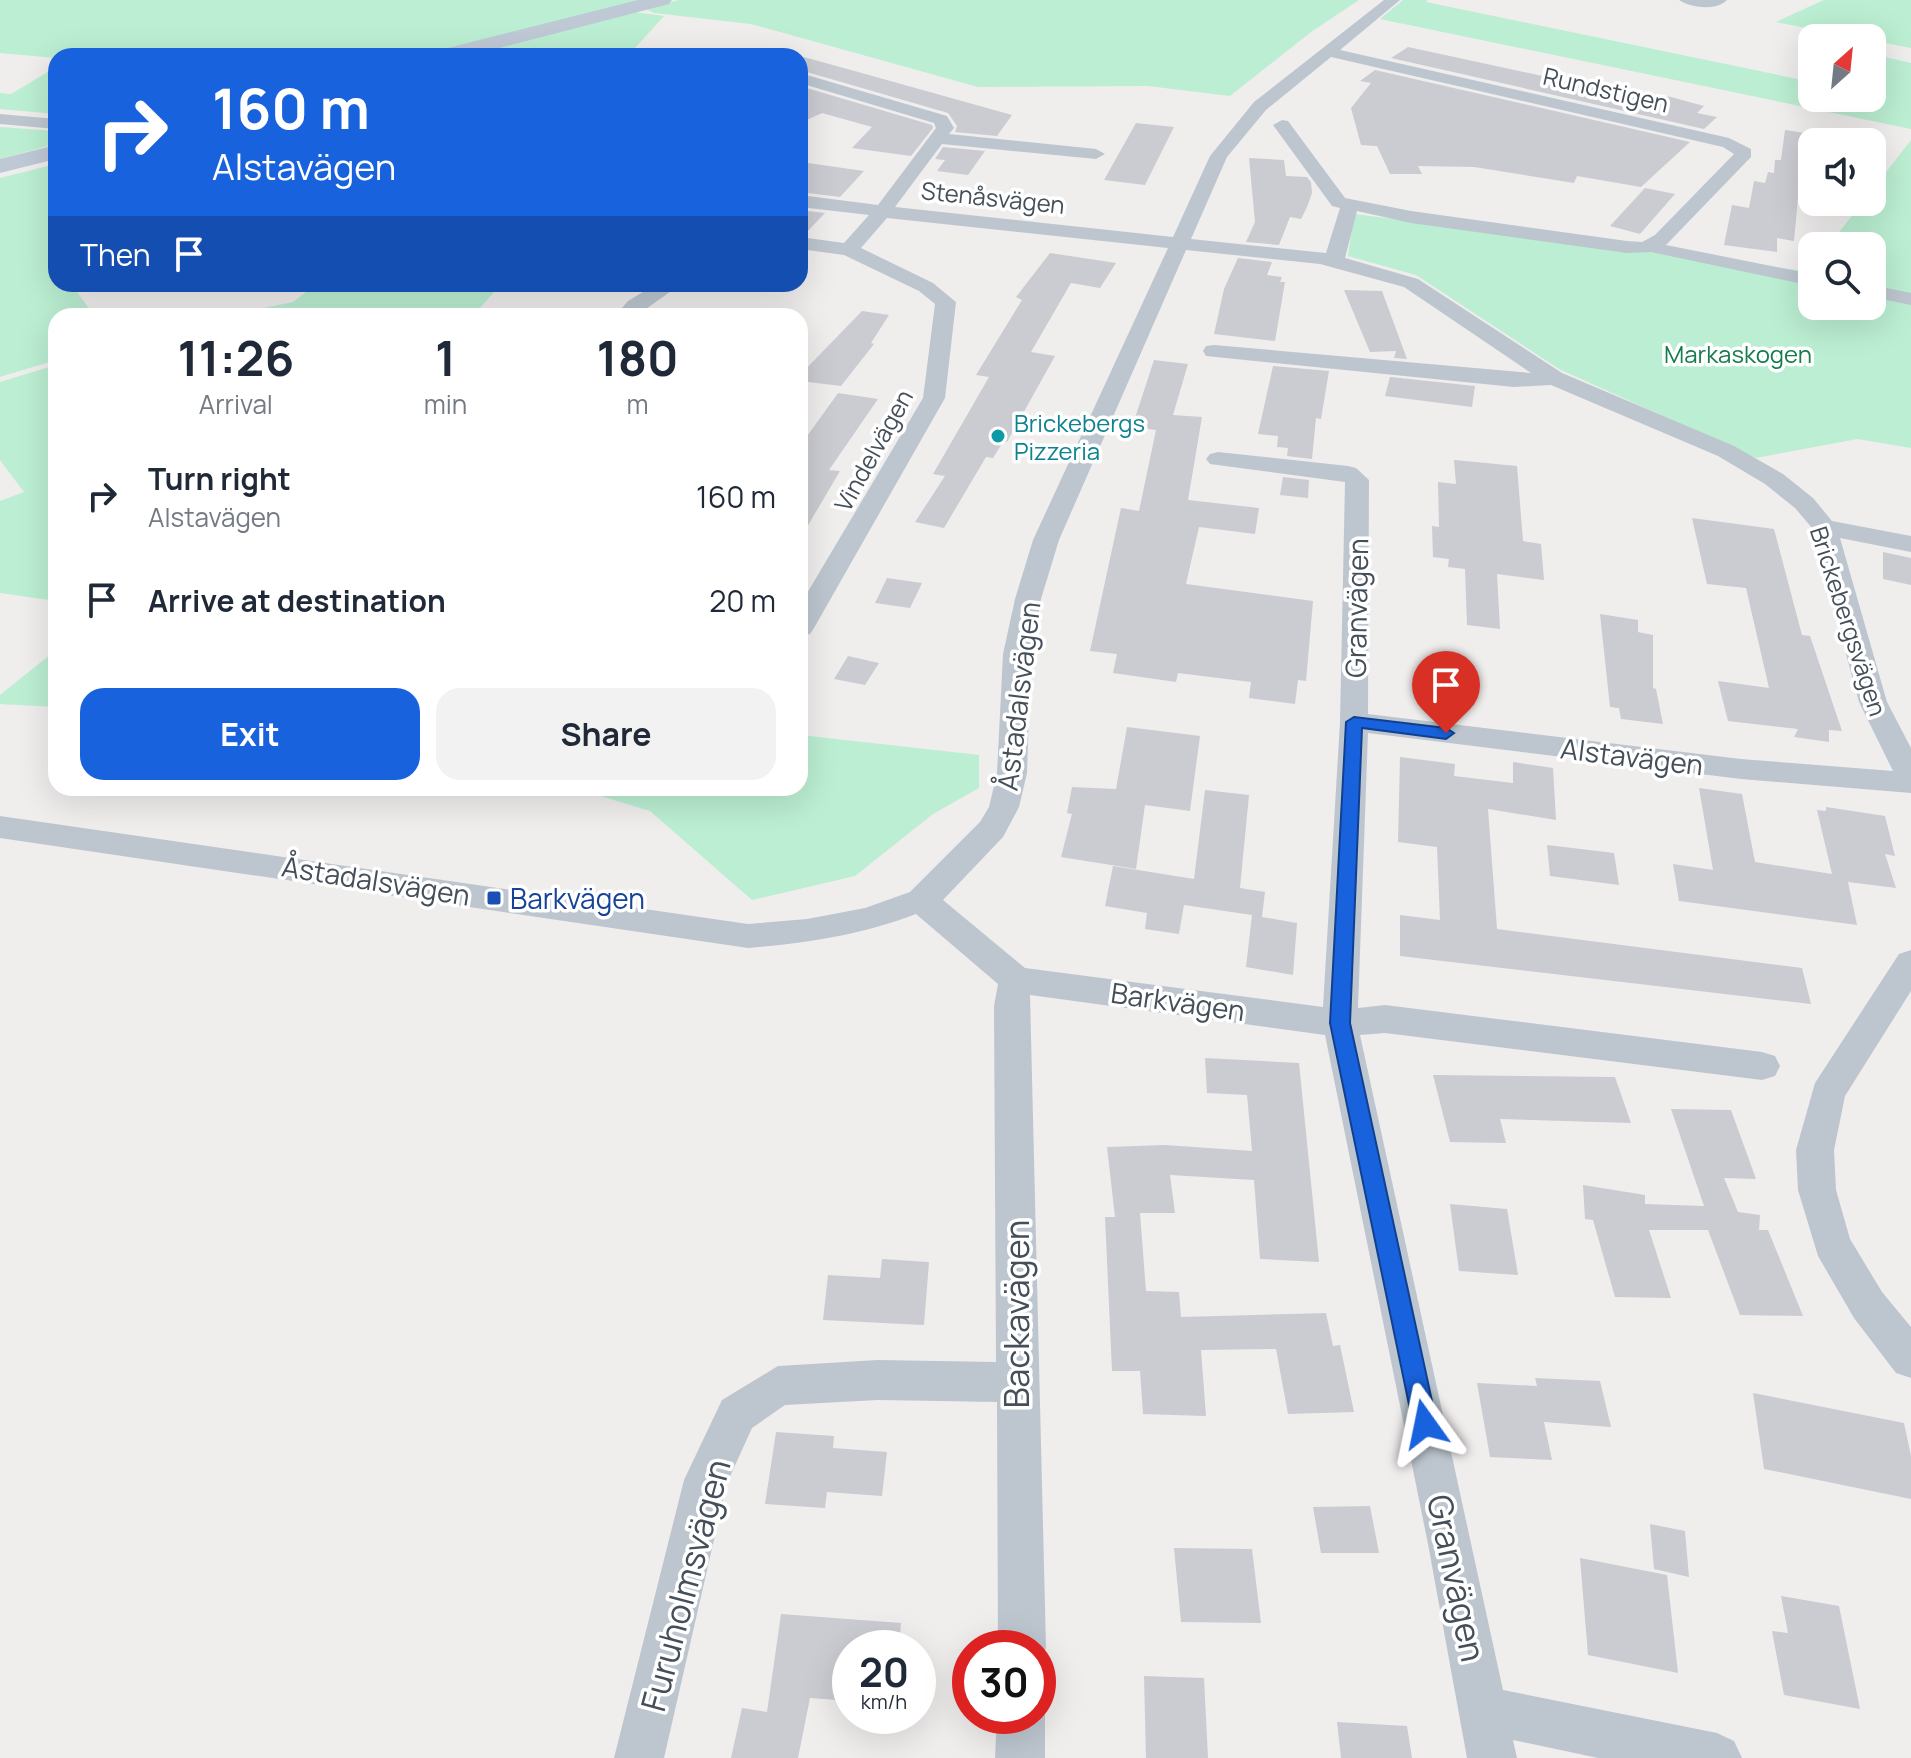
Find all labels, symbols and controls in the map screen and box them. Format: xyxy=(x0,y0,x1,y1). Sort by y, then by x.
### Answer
north arrow xyxy=(1798,24,1886,112)
map controls xyxy=(1798,24,1886,320)
street label: Rundstigen xyxy=(1540,59,1672,119)
text: 160 m xyxy=(212,69,370,146)
icon: right xyxy=(80,80,184,184)
button: sound xyxy=(1798,128,1886,216)
text: Alstavägen xyxy=(212,142,396,191)
street label: Stenåsvägen xyxy=(920,173,1066,221)
icon: arrive xyxy=(167,232,211,276)
button: search xyxy=(1798,232,1886,320)
text: Then xyxy=(80,234,151,275)
text: 11:26 xyxy=(177,325,294,390)
text: 1 xyxy=(435,325,456,390)
text: 180 xyxy=(597,325,679,390)
park label: Markaskogen xyxy=(1664,337,1812,370)
street label: Vindelvägen xyxy=(826,383,920,517)
text: Arrival xyxy=(199,386,273,422)
text: min xyxy=(424,386,467,422)
text: m xyxy=(627,386,649,422)
place label: Brickebergs Pizzeria xyxy=(1014,406,1145,467)
marker: Brickebergs Pizzeria xyxy=(989,427,1007,445)
text: Turn right xyxy=(148,458,291,499)
icon: right xyxy=(80,474,124,518)
text: 160 m xyxy=(696,476,776,517)
text: Alstavägen xyxy=(148,499,281,535)
street label: Brickebergsvägen xyxy=(1803,522,1895,720)
street label: Granvägen xyxy=(1336,538,1376,678)
icon: arrive xyxy=(80,578,124,622)
text: Arrive at destination xyxy=(148,580,446,621)
text: 20 m xyxy=(709,580,776,621)
street label: Åstadalsvägen xyxy=(988,599,1048,793)
pin xyxy=(1412,651,1480,733)
icon: arrive xyxy=(1424,663,1468,707)
button: Exit xyxy=(80,688,420,780)
button: Share xyxy=(436,688,776,780)
street label: Alstavägen xyxy=(1559,728,1705,784)
street label: Åstadalsvägen xyxy=(279,846,473,914)
place label: Barkvägen xyxy=(510,879,645,917)
marker: Barkvägen xyxy=(485,889,503,907)
street label: Barkvägen xyxy=(1109,973,1247,1029)
street label: Backavägen xyxy=(993,1220,1039,1408)
position arrow xyxy=(1383,1382,1467,1466)
street label: Furuholmsvägen xyxy=(629,1454,741,1716)
street label: Granvägen xyxy=(1417,1490,1497,1666)
speed limit sign: 30 xyxy=(952,1630,1056,1734)
text: 20 xyxy=(859,1644,909,1699)
text: km/h xyxy=(861,1688,907,1715)

